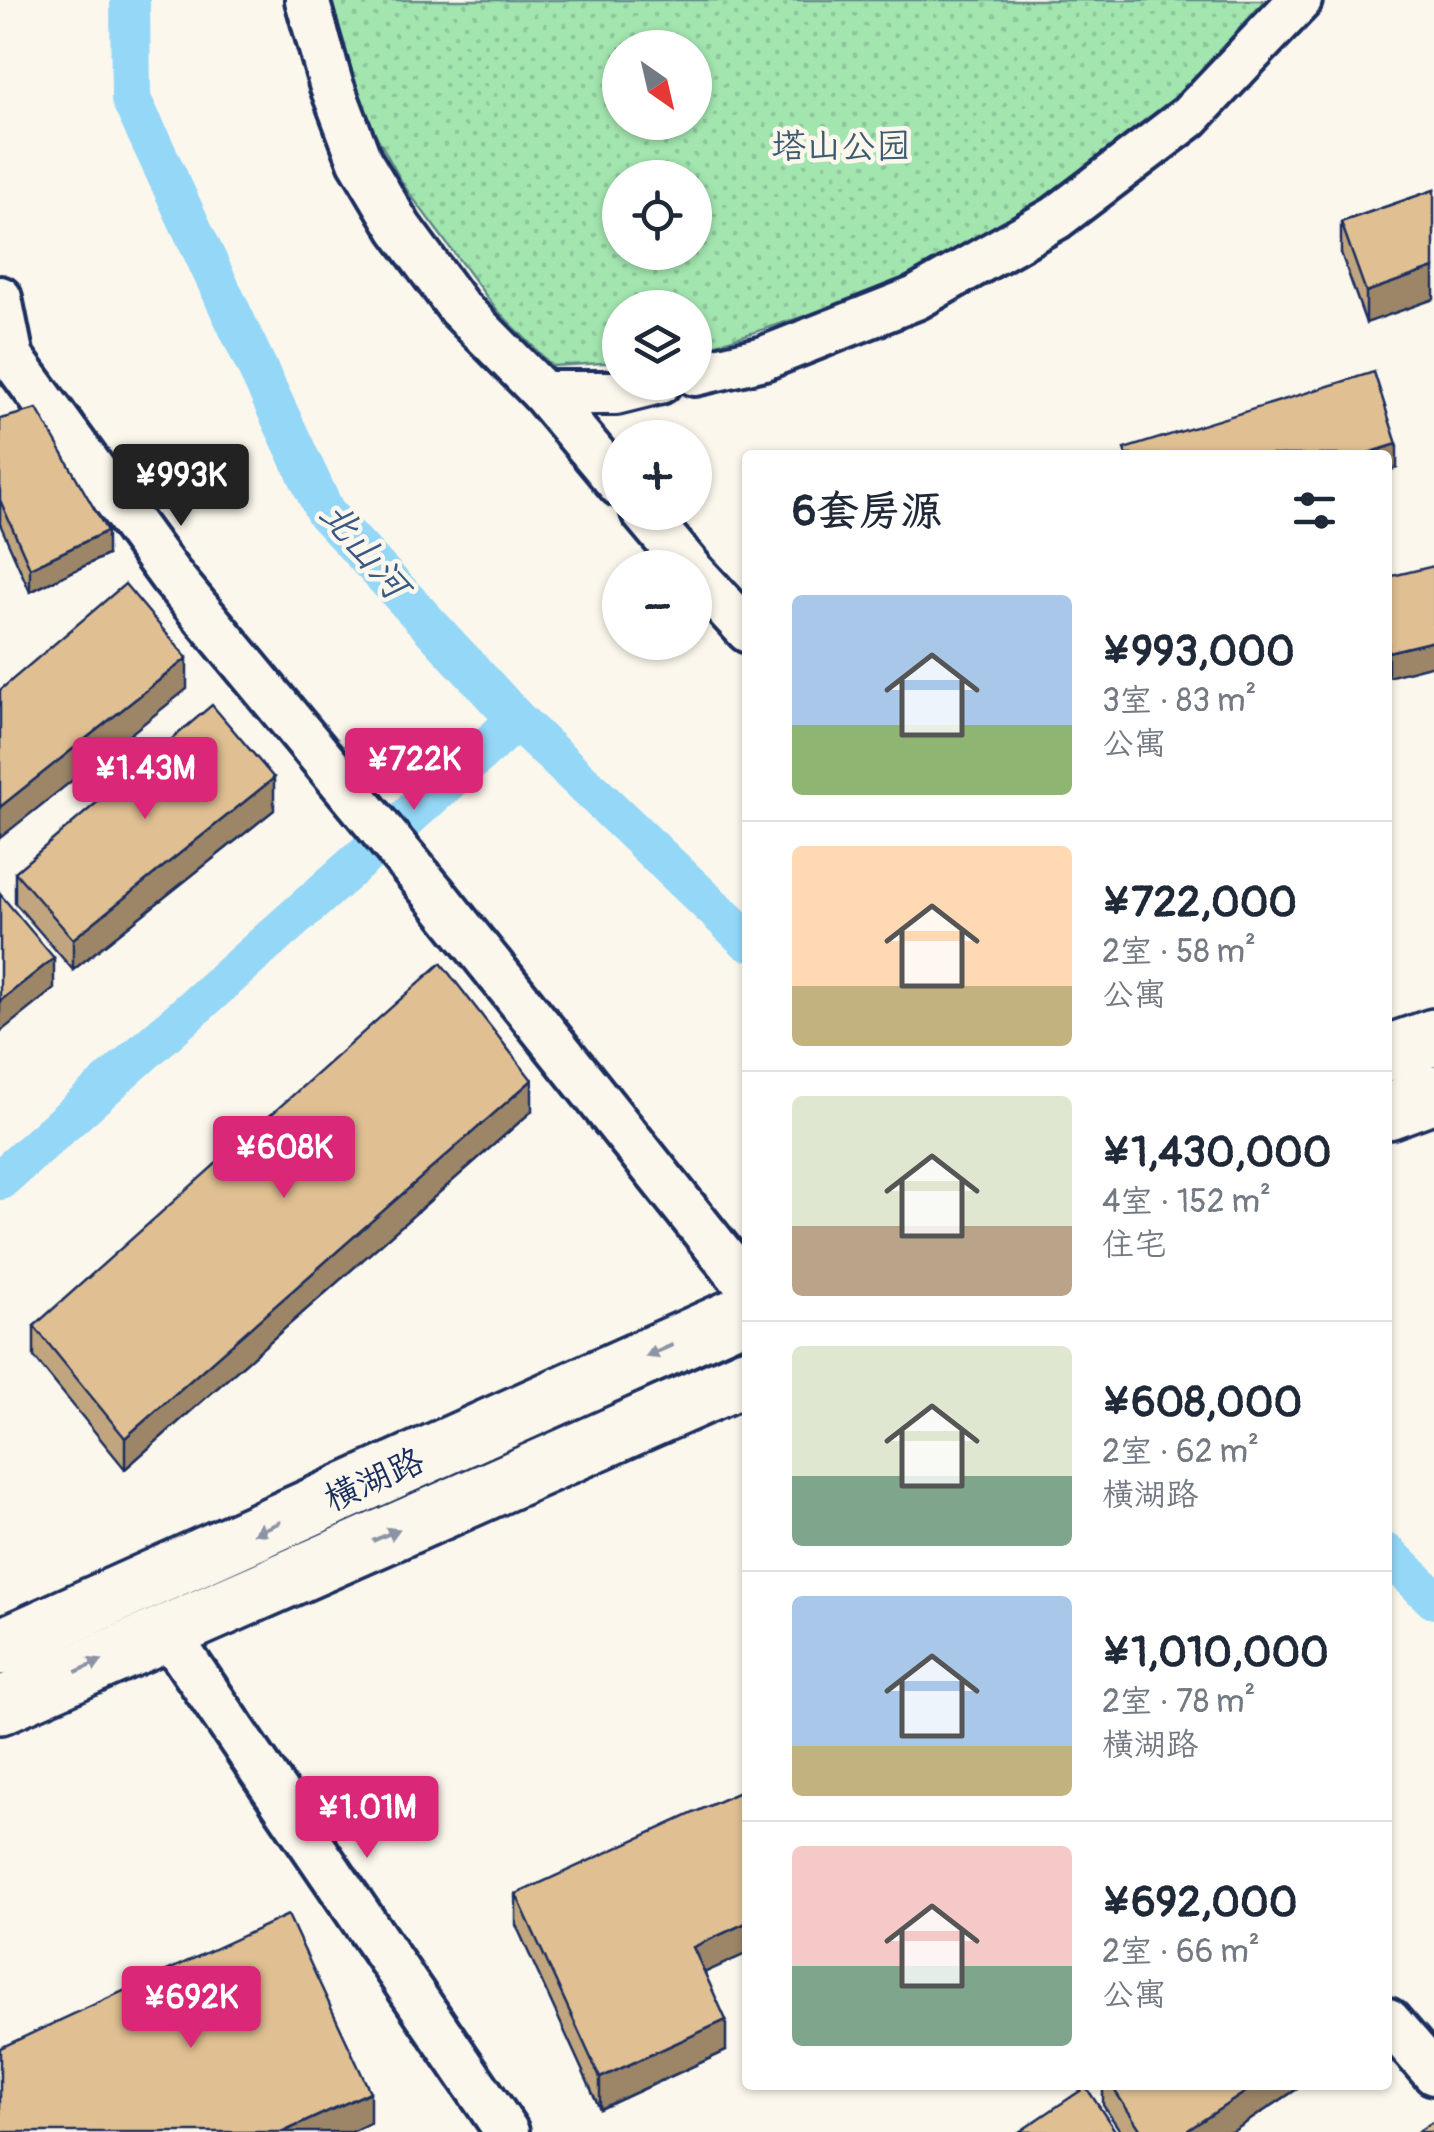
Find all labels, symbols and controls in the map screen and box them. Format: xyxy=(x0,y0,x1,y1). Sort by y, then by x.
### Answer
north arrow xyxy=(602,30,712,140)
map controls xyxy=(602,30,712,660)
park label: 塔山公园 xyxy=(771,125,911,169)
button: locate xyxy=(602,160,712,270)
button: layers xyxy=(602,290,712,400)
button: + xyxy=(602,420,712,530)
pin: ¥993K xyxy=(111,444,251,529)
text: ¥993K xyxy=(135,456,227,496)
icon: filters xyxy=(1287,483,1342,538)
text: 6套房源 xyxy=(792,486,942,538)
water label: 北山河 xyxy=(309,491,423,614)
button: − xyxy=(602,550,712,660)
text: ¥993,000 xyxy=(1102,626,1295,678)
icon: home xyxy=(872,635,992,755)
text: 3室 · 83 m² xyxy=(1102,681,1256,721)
text: 公寓 xyxy=(1102,724,1166,764)
pin: ¥722K xyxy=(344,728,484,813)
pin: ¥1.43M xyxy=(64,737,226,822)
text: ¥722K xyxy=(367,740,461,780)
text: ¥1.43M xyxy=(94,749,196,789)
text: ¥722,000 xyxy=(1102,877,1297,929)
icon: home xyxy=(872,886,992,1006)
text: 2室 · 58 m² xyxy=(1102,932,1256,972)
text: 公寓 xyxy=(1102,975,1166,1015)
pin: ¥608K xyxy=(214,1116,354,1201)
text: ¥1,430,000 xyxy=(1102,1127,1331,1179)
text: ¥608K xyxy=(235,1128,333,1168)
icon: home xyxy=(872,1136,992,1256)
text: 4室 · 152 m² xyxy=(1102,1182,1271,1222)
text: 住宅 xyxy=(1102,1225,1166,1265)
one-way arrow xyxy=(644,1343,674,1359)
text: ¥608,000 xyxy=(1102,1377,1302,1429)
icon: home xyxy=(872,1386,992,1506)
text: 2室 · 62 m² xyxy=(1102,1432,1259,1472)
street label: 横湖路 xyxy=(317,1439,431,1521)
text: 横湖路 xyxy=(1102,1475,1198,1515)
one-way arrow xyxy=(252,1520,282,1536)
one-way arrow xyxy=(371,1527,401,1543)
text: ¥1,010,000 xyxy=(1102,1627,1329,1679)
icon: home xyxy=(872,1636,992,1756)
one-way arrow xyxy=(74,1658,104,1674)
text: 2室 · 78 m² xyxy=(1102,1682,1255,1722)
text: 横湖路 xyxy=(1102,1725,1198,1765)
pin: ¥1.01M xyxy=(286,1776,448,1861)
text: ¥1.01M xyxy=(317,1788,417,1828)
text: ¥692,000 xyxy=(1102,1877,1297,1929)
icon: home xyxy=(872,1886,992,2006)
text: 2室 · 66 m² xyxy=(1102,1932,1260,1972)
pin: ¥692K xyxy=(121,1966,261,2051)
text: 公寓 xyxy=(1102,1975,1166,2015)
text: ¥692K xyxy=(144,1978,238,2018)

